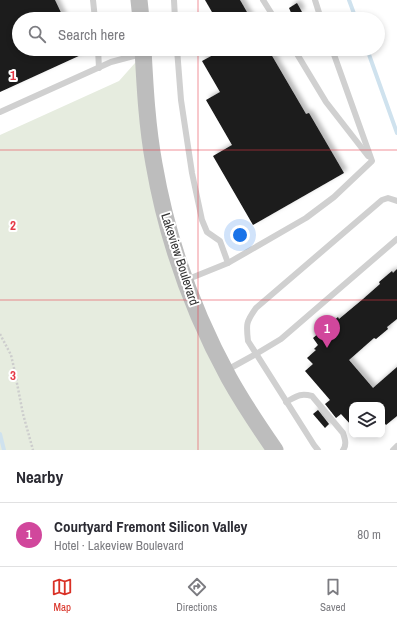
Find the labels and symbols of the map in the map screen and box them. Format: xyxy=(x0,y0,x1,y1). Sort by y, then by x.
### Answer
text: 1 xyxy=(10,67,16,84)
street label: Lakeview Boulevard xyxy=(157,211,203,307)
text: 2 xyxy=(10,217,16,234)
your location xyxy=(230,225,250,245)
pin: 1 xyxy=(314,315,340,348)
text: 3 xyxy=(10,367,16,384)

